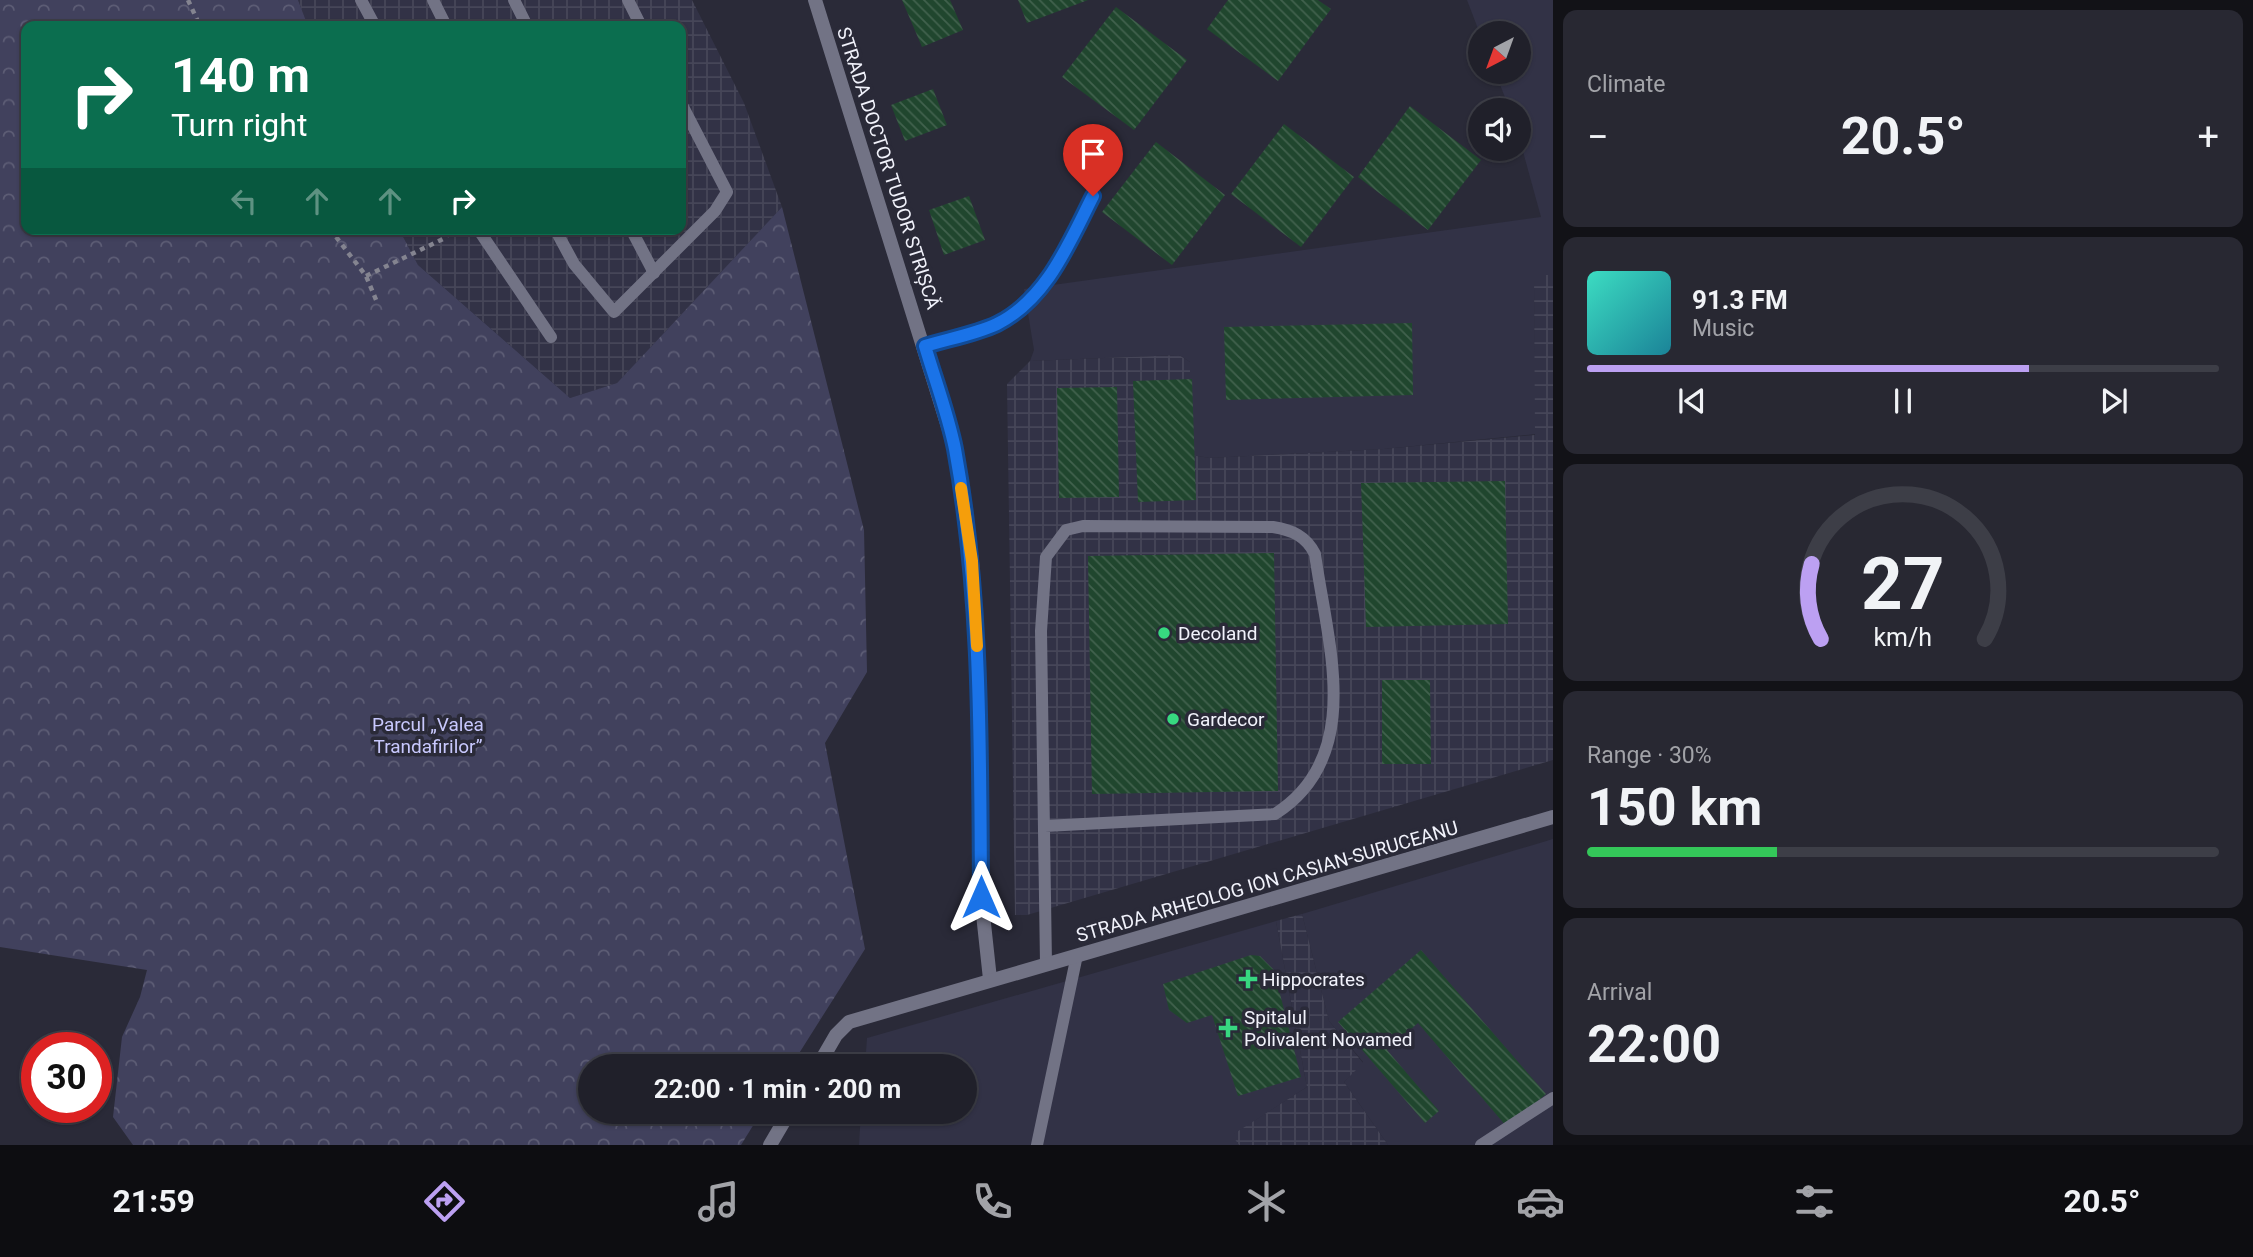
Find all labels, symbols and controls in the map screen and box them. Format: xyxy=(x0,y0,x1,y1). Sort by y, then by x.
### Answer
north arrow xyxy=(1468,21,1531,84)
map controls xyxy=(1468,21,1531,161)
street label: STRADA DOCTOR TUDOR STRIȘCĂ xyxy=(832,24,945,313)
text: 140 m xyxy=(171,47,310,104)
icon: right xyxy=(56,49,147,140)
text: Climate xyxy=(1587,71,1666,98)
button: sound xyxy=(1468,98,1531,161)
text: Turn right xyxy=(171,106,307,144)
text: 20.5° xyxy=(1841,106,1966,167)
text: − xyxy=(1587,115,1609,159)
text: + xyxy=(2197,115,2219,159)
pin xyxy=(1063,124,1123,196)
icon: arrive xyxy=(1074,135,1112,173)
icon: left xyxy=(225,182,263,220)
icon: ahead xyxy=(298,182,336,220)
icon: ahead xyxy=(371,182,409,220)
icon: right xyxy=(444,182,482,220)
text: 91.3 FM xyxy=(1692,285,1788,315)
text: Music xyxy=(1692,315,1754,342)
icon: previous xyxy=(1673,382,1711,420)
icon: pause xyxy=(1884,382,1922,420)
icon: next xyxy=(2095,382,2133,420)
text: 27 xyxy=(1861,541,1945,627)
place label: Decoland xyxy=(1178,622,1258,645)
text: km/h xyxy=(1874,622,1932,651)
marker: Decoland xyxy=(1156,625,1172,641)
place label: Gardecor xyxy=(1187,708,1265,731)
marker: Gardecor xyxy=(1165,711,1181,727)
park label: Parcul „Valea Trandafirilor” xyxy=(372,713,484,758)
text: Range · 30% xyxy=(1587,742,1712,769)
text: 150 km xyxy=(1587,777,1762,838)
street label: STRADA ARHEOLOG ION CASIAN-SURUCEANU xyxy=(1074,816,1461,947)
position arrow xyxy=(944,860,1018,934)
place label: Hippocrates xyxy=(1262,968,1365,991)
marker: Hippocrates xyxy=(1240,971,1256,987)
text: Arrival xyxy=(1587,979,1652,1006)
place label: Spitalul Polivalent Novamed xyxy=(1244,1006,1413,1051)
text: 22:00 xyxy=(1587,1014,1721,1075)
marker: Spitalul Polivalent Novamed xyxy=(1218,1018,1238,1038)
speed limit sign: 30 xyxy=(21,1032,112,1123)
text: 22:00 · 1 min · 200 m xyxy=(654,1074,901,1104)
icon: directions xyxy=(420,1177,469,1226)
icon: music xyxy=(694,1177,743,1226)
icon: phone xyxy=(968,1177,1017,1226)
icon: climate xyxy=(1242,1177,1291,1226)
icon: car xyxy=(1516,1177,1565,1226)
icon: filters xyxy=(1790,1177,1839,1226)
text: 21:59 xyxy=(112,1182,195,1220)
text: 20.5° xyxy=(2064,1182,2140,1220)

